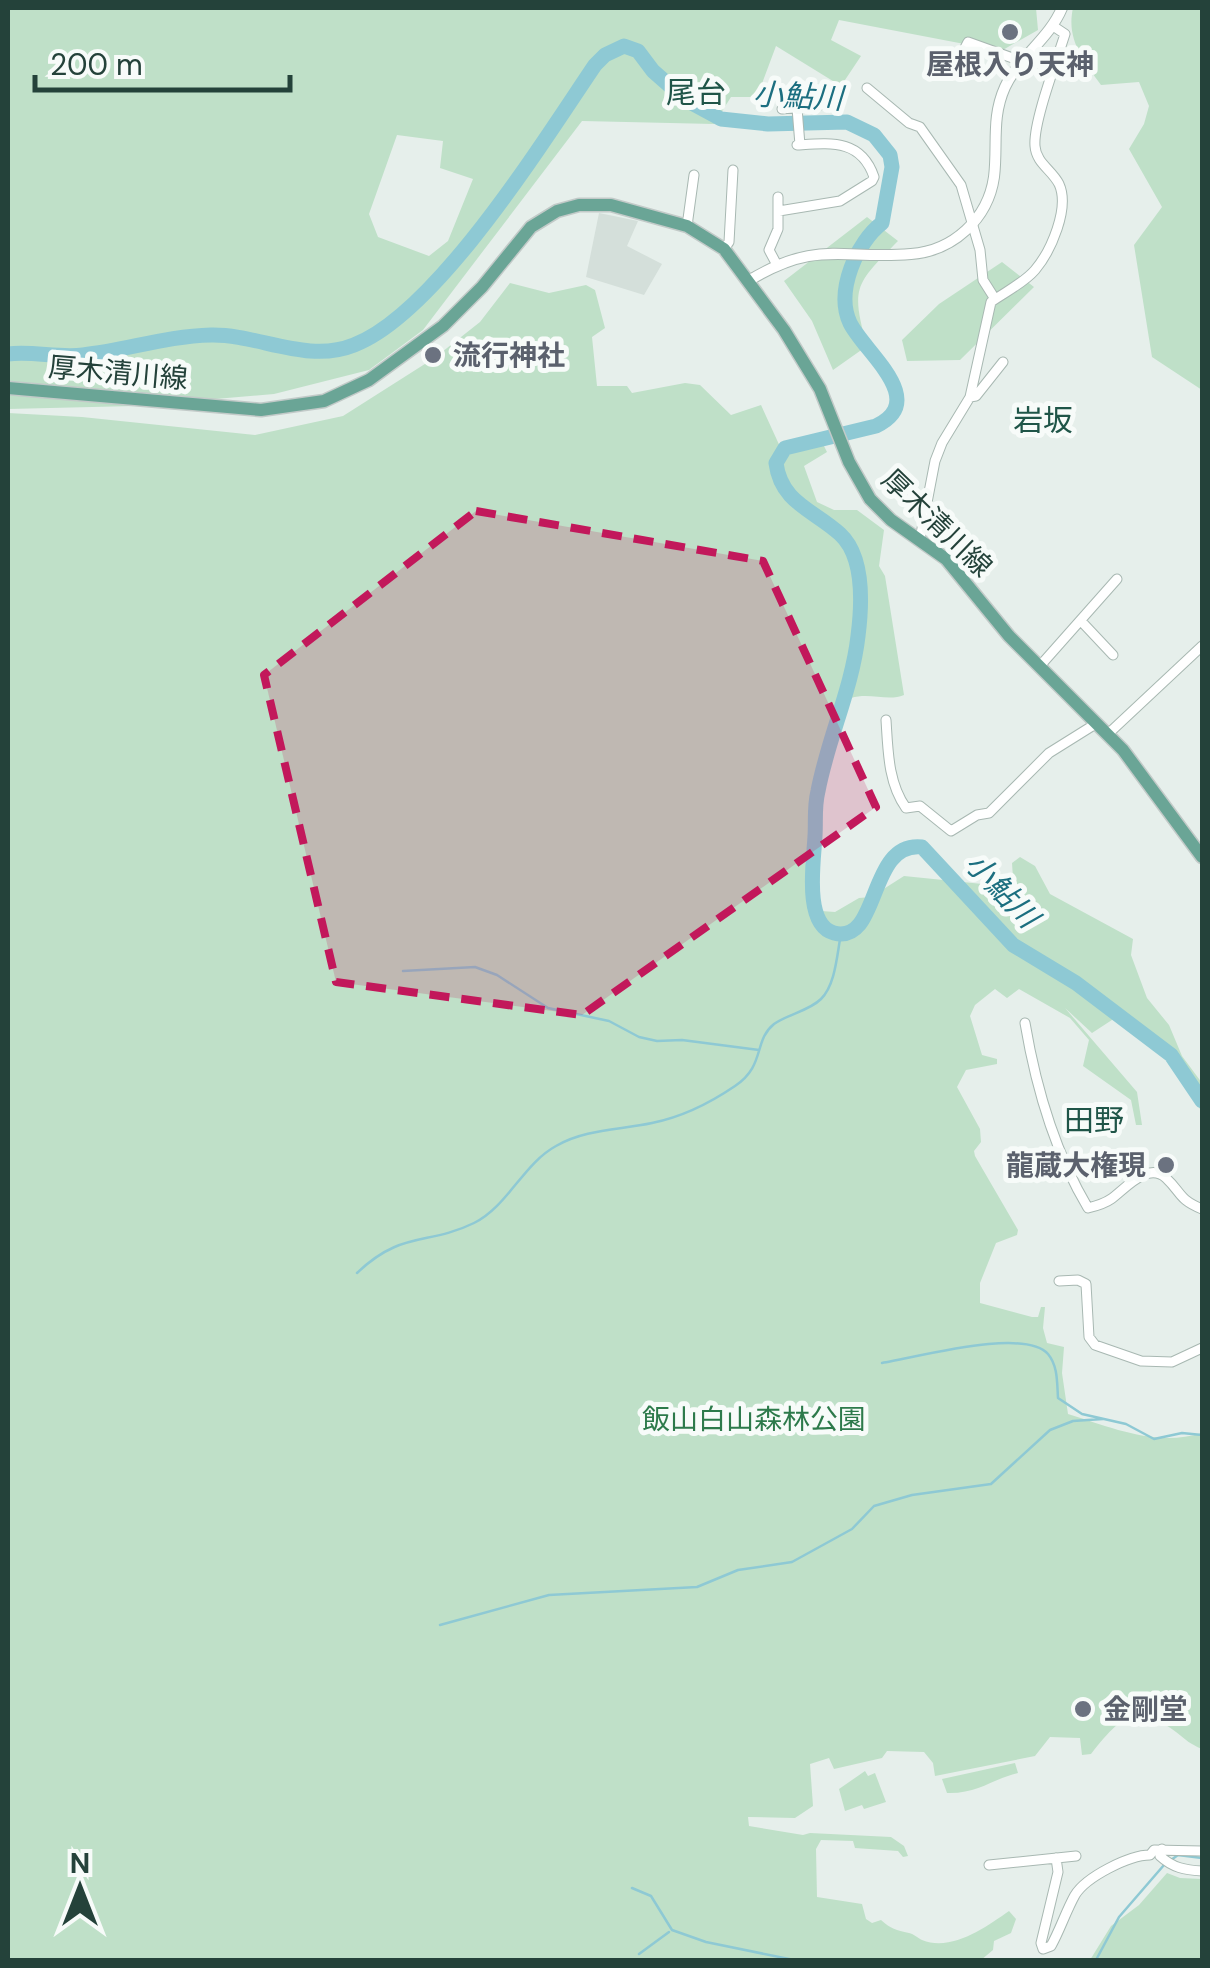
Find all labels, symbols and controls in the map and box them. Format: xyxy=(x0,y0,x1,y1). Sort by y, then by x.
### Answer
marker: 屋根入り天神 xyxy=(999,21,1021,43)
scale bar xyxy=(35,30,290,92)
text: 200 m xyxy=(50,45,143,84)
place label: 屋根入り天神 xyxy=(926,46,1094,83)
district label: 尾台 xyxy=(666,73,726,112)
water label: 小鮎川 xyxy=(752,74,847,118)
place label: 流行神社 xyxy=(453,337,565,374)
marker: 流行神社 xyxy=(422,344,444,366)
street label: 厚木清川線 xyxy=(47,348,189,398)
district label: 岩坂 xyxy=(1013,401,1073,440)
street label: 厚木清川線 xyxy=(874,461,1000,585)
water label: 小鮎川 xyxy=(957,844,1049,938)
district label: 田野 xyxy=(1064,1101,1124,1140)
place label: 龍蔵大権現 xyxy=(1006,1147,1146,1184)
marker: 龍蔵大権現 xyxy=(1155,1154,1177,1176)
park label: 飯山白山森林公園 xyxy=(642,1401,866,1438)
place label: 金剛堂 xyxy=(1103,1691,1187,1728)
marker: 金剛堂 xyxy=(1072,1698,1094,1720)
north arrow xyxy=(30,1838,130,1938)
text: N xyxy=(70,1845,90,1882)

